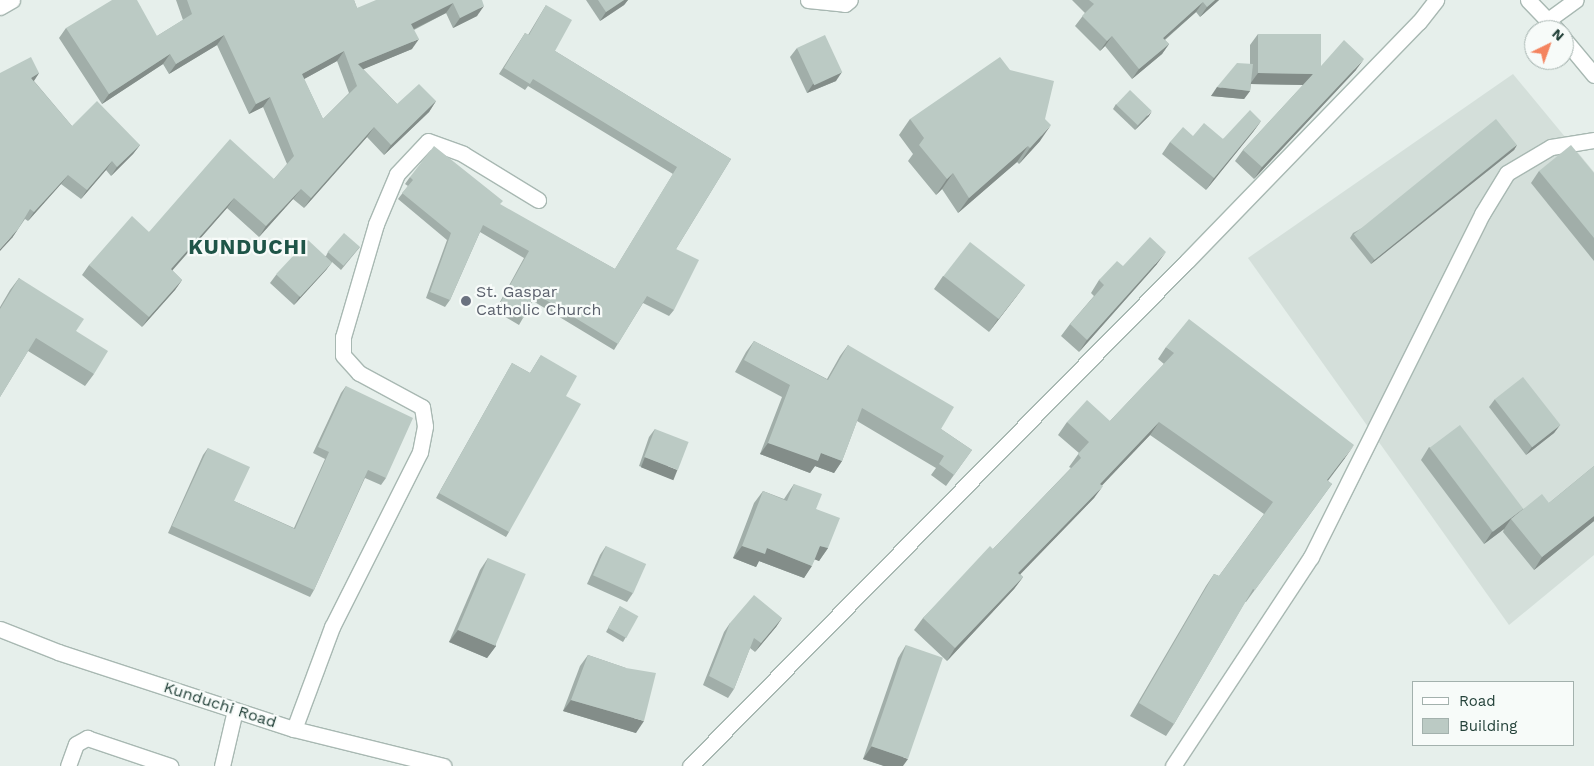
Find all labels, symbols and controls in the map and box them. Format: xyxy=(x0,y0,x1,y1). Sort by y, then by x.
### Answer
north arrow xyxy=(1524,20,1574,70)
text: N xyxy=(1549,25,1568,44)
district label: KUNDUCHI xyxy=(187,234,309,260)
place label: St. Gaspar Catholic Church xyxy=(476,282,601,320)
marker: St. Gaspar Catholic Church xyxy=(460,295,472,307)
street label: Kunduchi Road xyxy=(161,678,279,732)
legend xyxy=(1412,681,1574,746)
text: Road xyxy=(1459,692,1496,710)
text: Building xyxy=(1459,717,1517,735)

